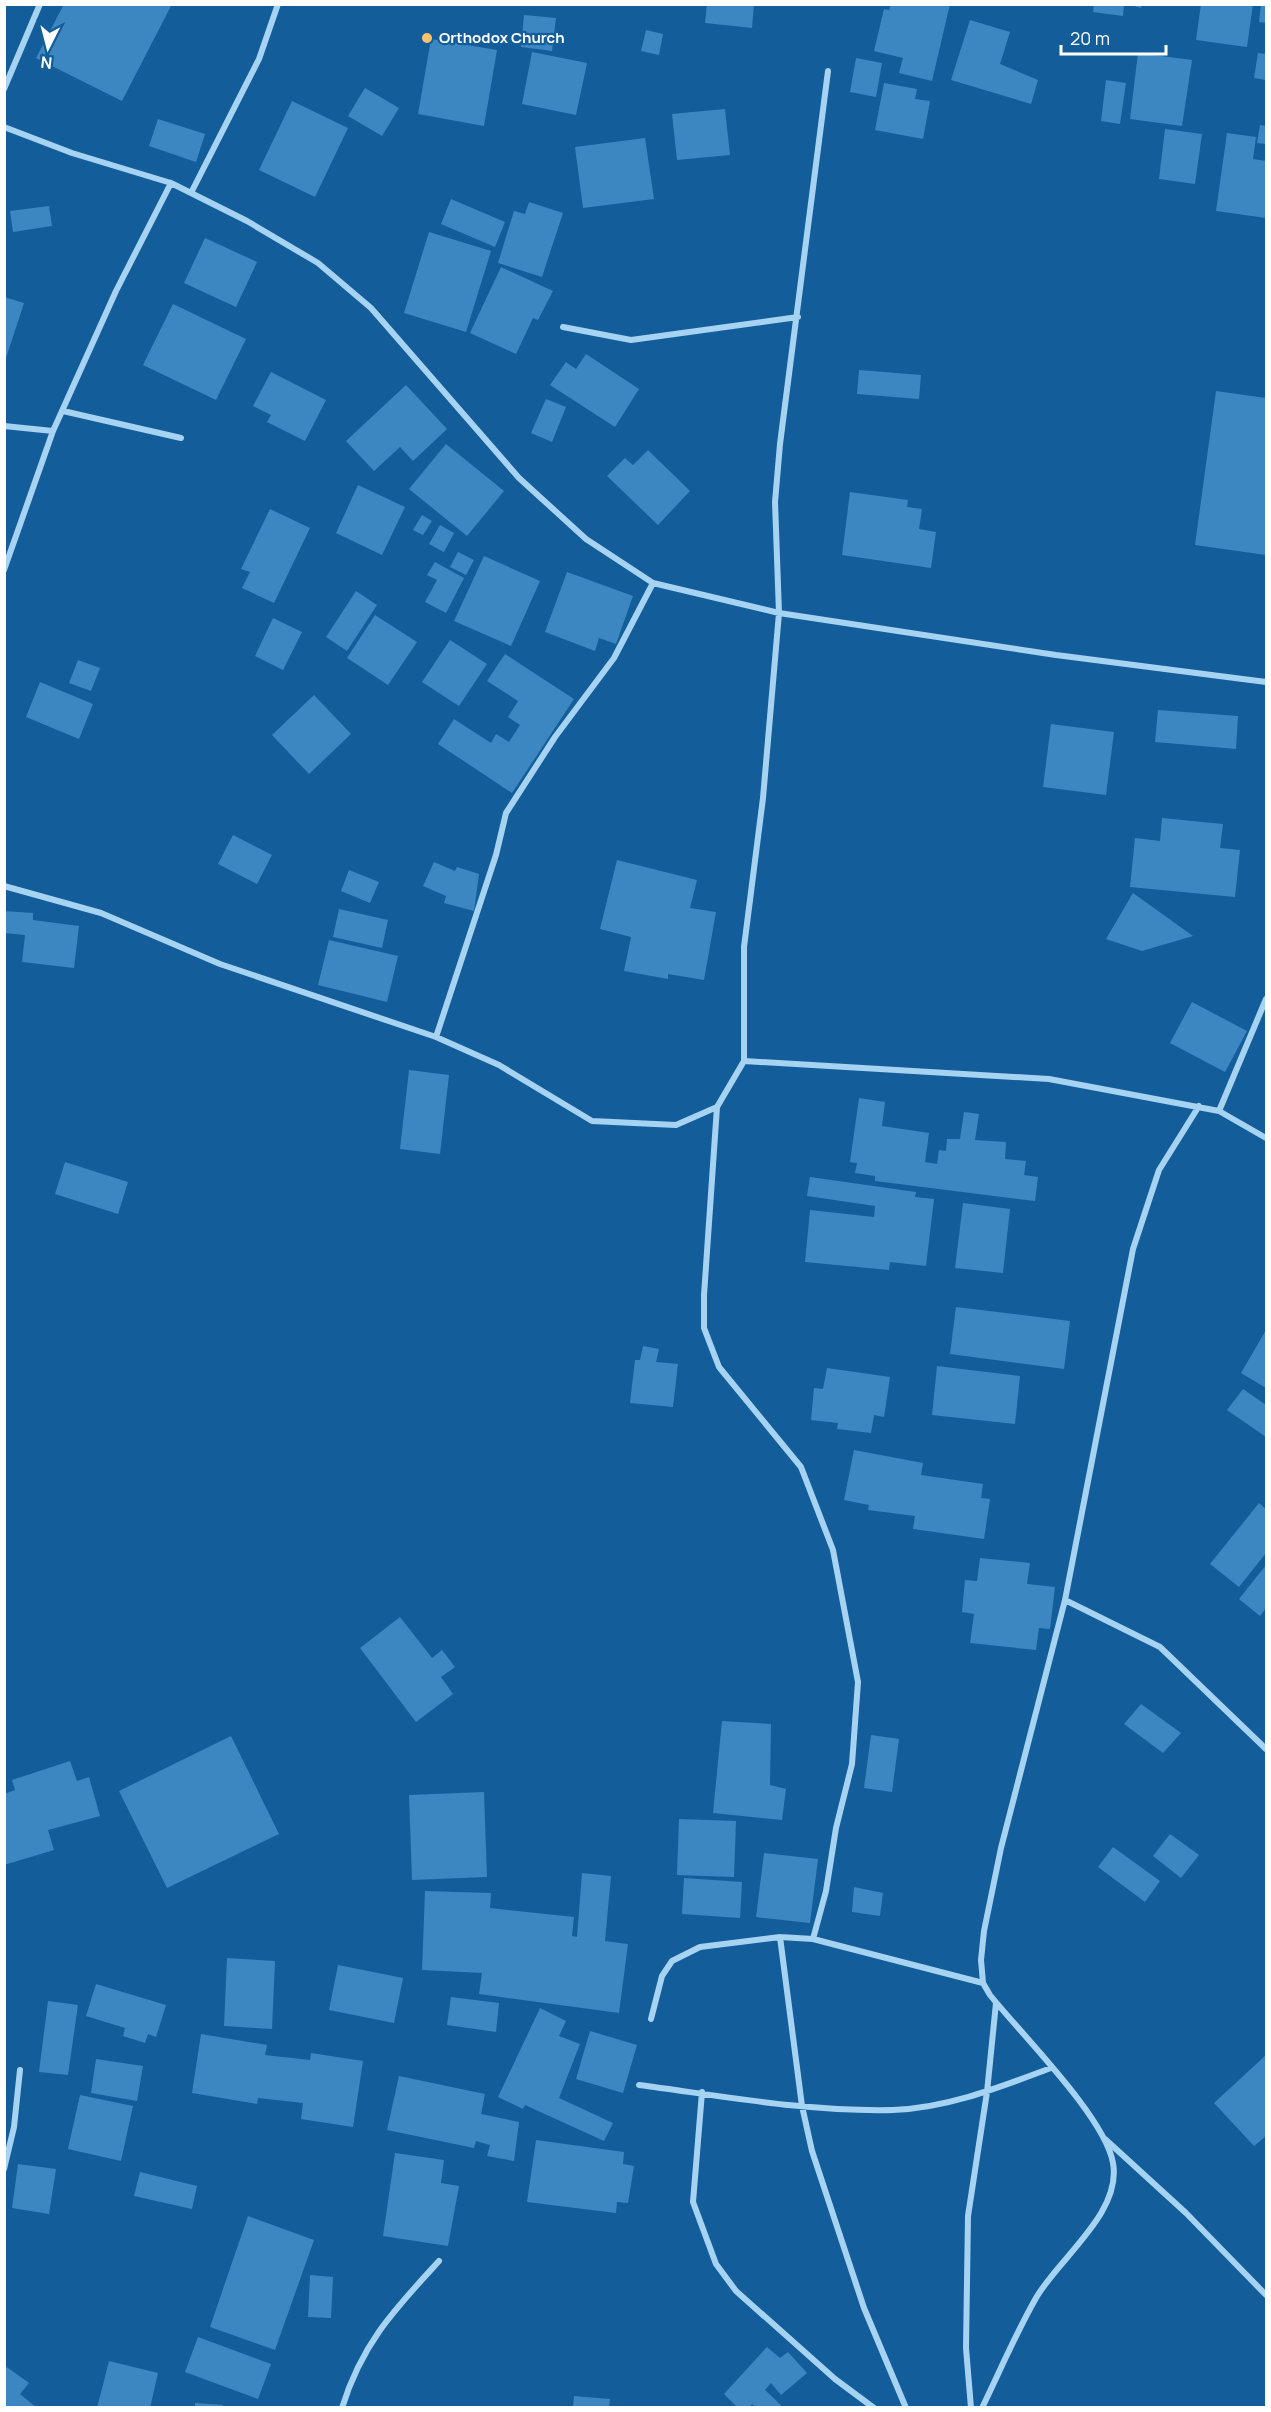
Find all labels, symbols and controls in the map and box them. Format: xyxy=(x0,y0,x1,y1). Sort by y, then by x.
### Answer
north arrow xyxy=(18,18,78,78)
scale bar xyxy=(1061,18,1166,56)
text: 20 m xyxy=(1070,26,1110,50)
place label: Orthodox Church xyxy=(439,27,565,48)
marker: Orthodox Church xyxy=(420,31,434,45)
text: N xyxy=(40,51,53,74)

